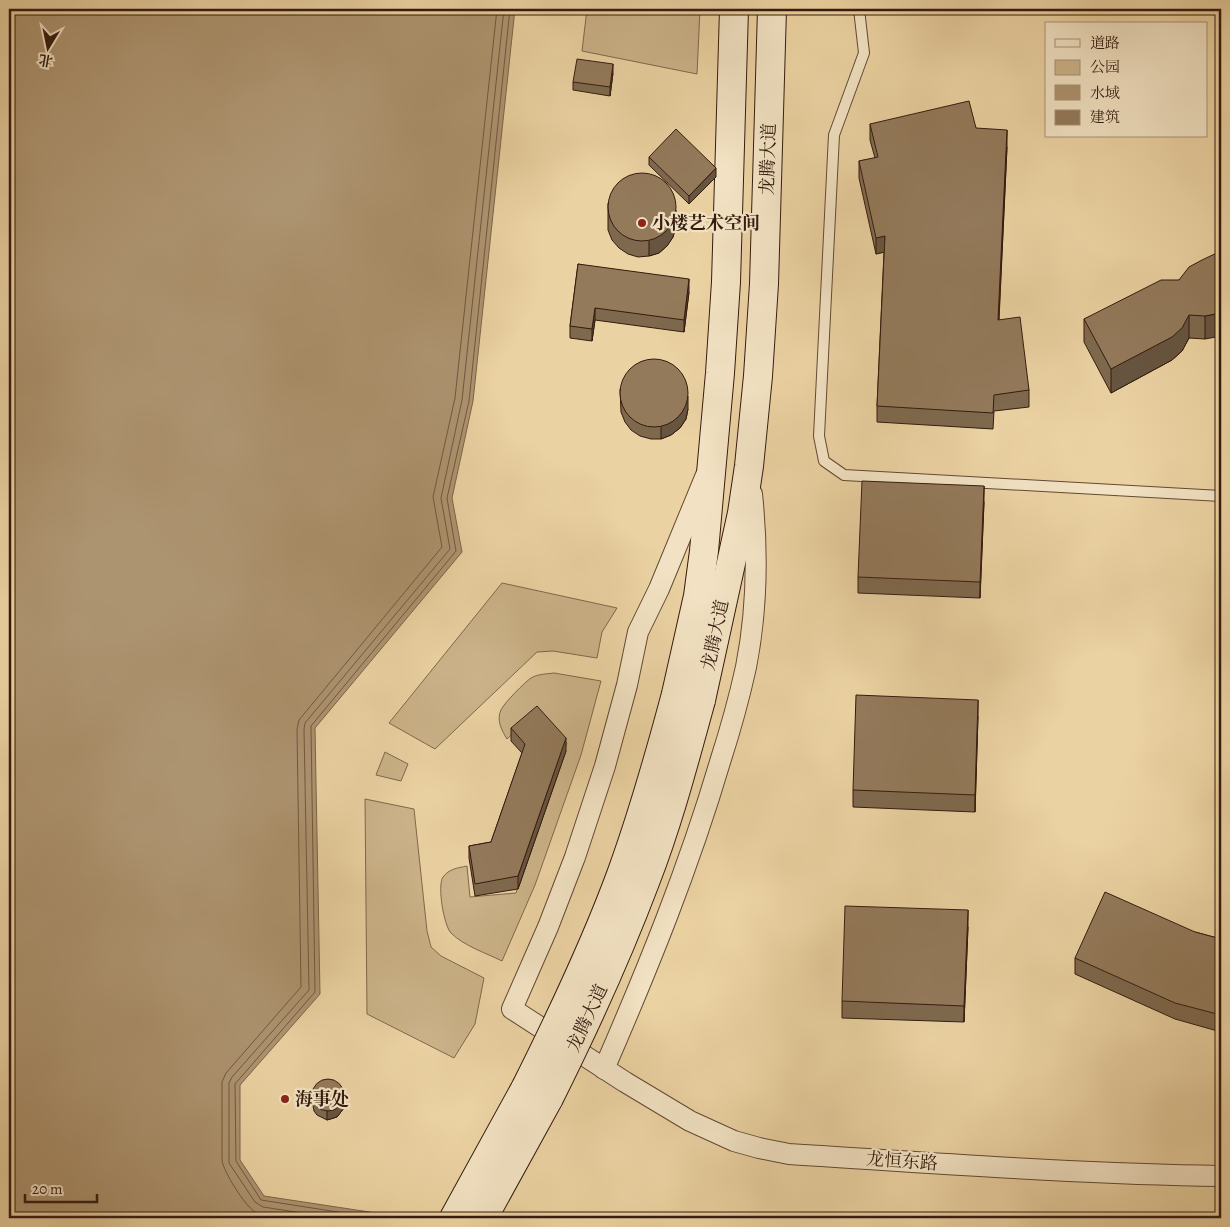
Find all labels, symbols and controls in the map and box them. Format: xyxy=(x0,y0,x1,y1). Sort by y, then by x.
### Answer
north arrow xyxy=(22,22,72,72)
legend xyxy=(1045,22,1208,138)
text: 道路 xyxy=(1090,33,1120,53)
text: 北 xyxy=(37,50,54,71)
text: 公园 xyxy=(1090,57,1120,77)
text: 水域 xyxy=(1090,83,1120,103)
text: 建筑 xyxy=(1090,107,1120,127)
street label: 龙腾大道 xyxy=(755,123,781,195)
place label: 小楼艺术空间 xyxy=(652,211,760,235)
marker: 小楼艺术空间 xyxy=(636,217,648,229)
street label: 龙腾大道 xyxy=(696,597,734,673)
street label: 龙腾大道 xyxy=(561,980,613,1056)
place label: 海事处 xyxy=(295,1087,349,1111)
marker: 海事处 xyxy=(279,1093,291,1105)
street label: 龙恒东路 xyxy=(865,1147,939,1175)
scale bar xyxy=(25,1172,98,1204)
text: 20 m xyxy=(32,1179,63,1199)

